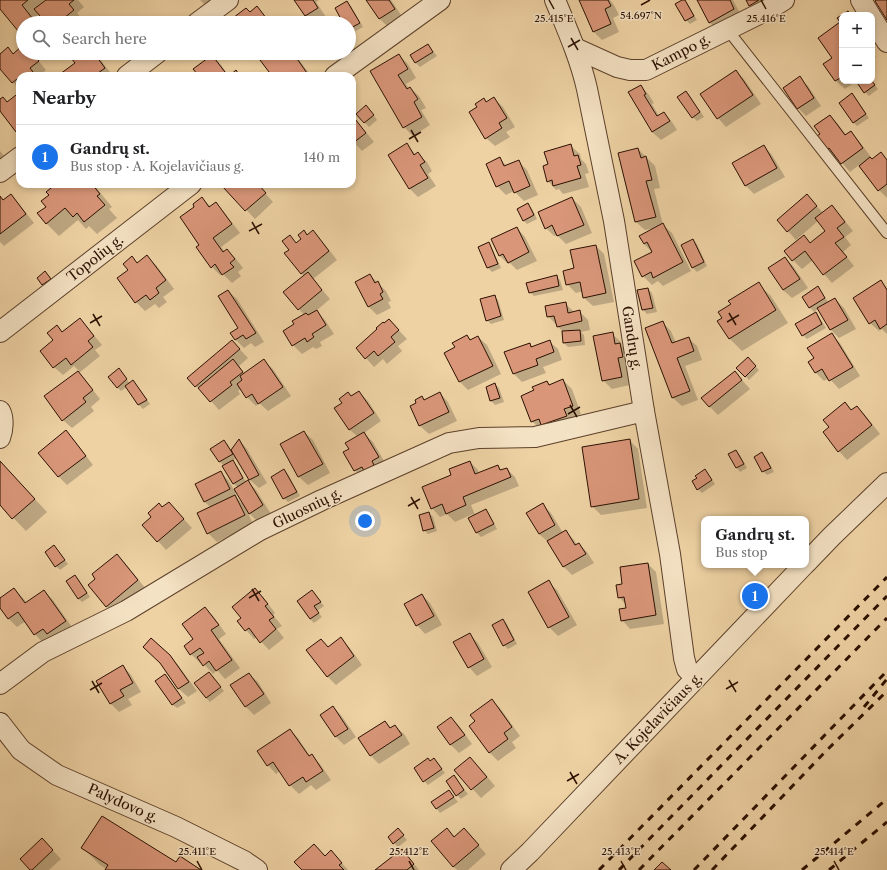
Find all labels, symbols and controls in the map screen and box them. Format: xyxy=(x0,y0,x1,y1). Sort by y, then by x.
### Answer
text: 54.697°N xyxy=(620,9,662,22)
text: 25.415°E xyxy=(534,12,574,25)
text: 25.416°E xyxy=(746,12,786,25)
map controls xyxy=(839,12,875,84)
button: + xyxy=(839,12,875,48)
search box xyxy=(16,16,356,60)
icon: search xyxy=(30,27,52,49)
text: Search here xyxy=(62,29,147,48)
street label: Kampo g. xyxy=(649,30,713,74)
button: − xyxy=(839,48,875,84)
text: Nearby xyxy=(32,88,96,108)
text: Gandrų st. xyxy=(70,139,150,158)
text: 1 xyxy=(42,149,48,165)
text: 140 m xyxy=(303,149,340,165)
text: Bus stop · A. Kojelavičiaus g. xyxy=(70,158,244,174)
street label: Topolių g. xyxy=(63,230,127,286)
street label: Gandrų g. xyxy=(618,304,646,372)
street label: Gluosnių g. xyxy=(269,483,345,533)
your location xyxy=(355,511,375,531)
popup xyxy=(701,516,809,568)
text: Gandrų st. xyxy=(715,525,795,544)
text: Bus stop xyxy=(715,544,768,560)
pin: 1 xyxy=(742,581,768,611)
street label: A. Kojelavičiaus g. xyxy=(609,669,706,768)
street label: Palydovo g. xyxy=(85,779,161,827)
text: 25.411°E xyxy=(178,845,216,858)
text: 25.412°E xyxy=(389,845,429,858)
text: 25.413°E xyxy=(601,845,641,858)
text: 25.414°E xyxy=(814,845,854,858)

